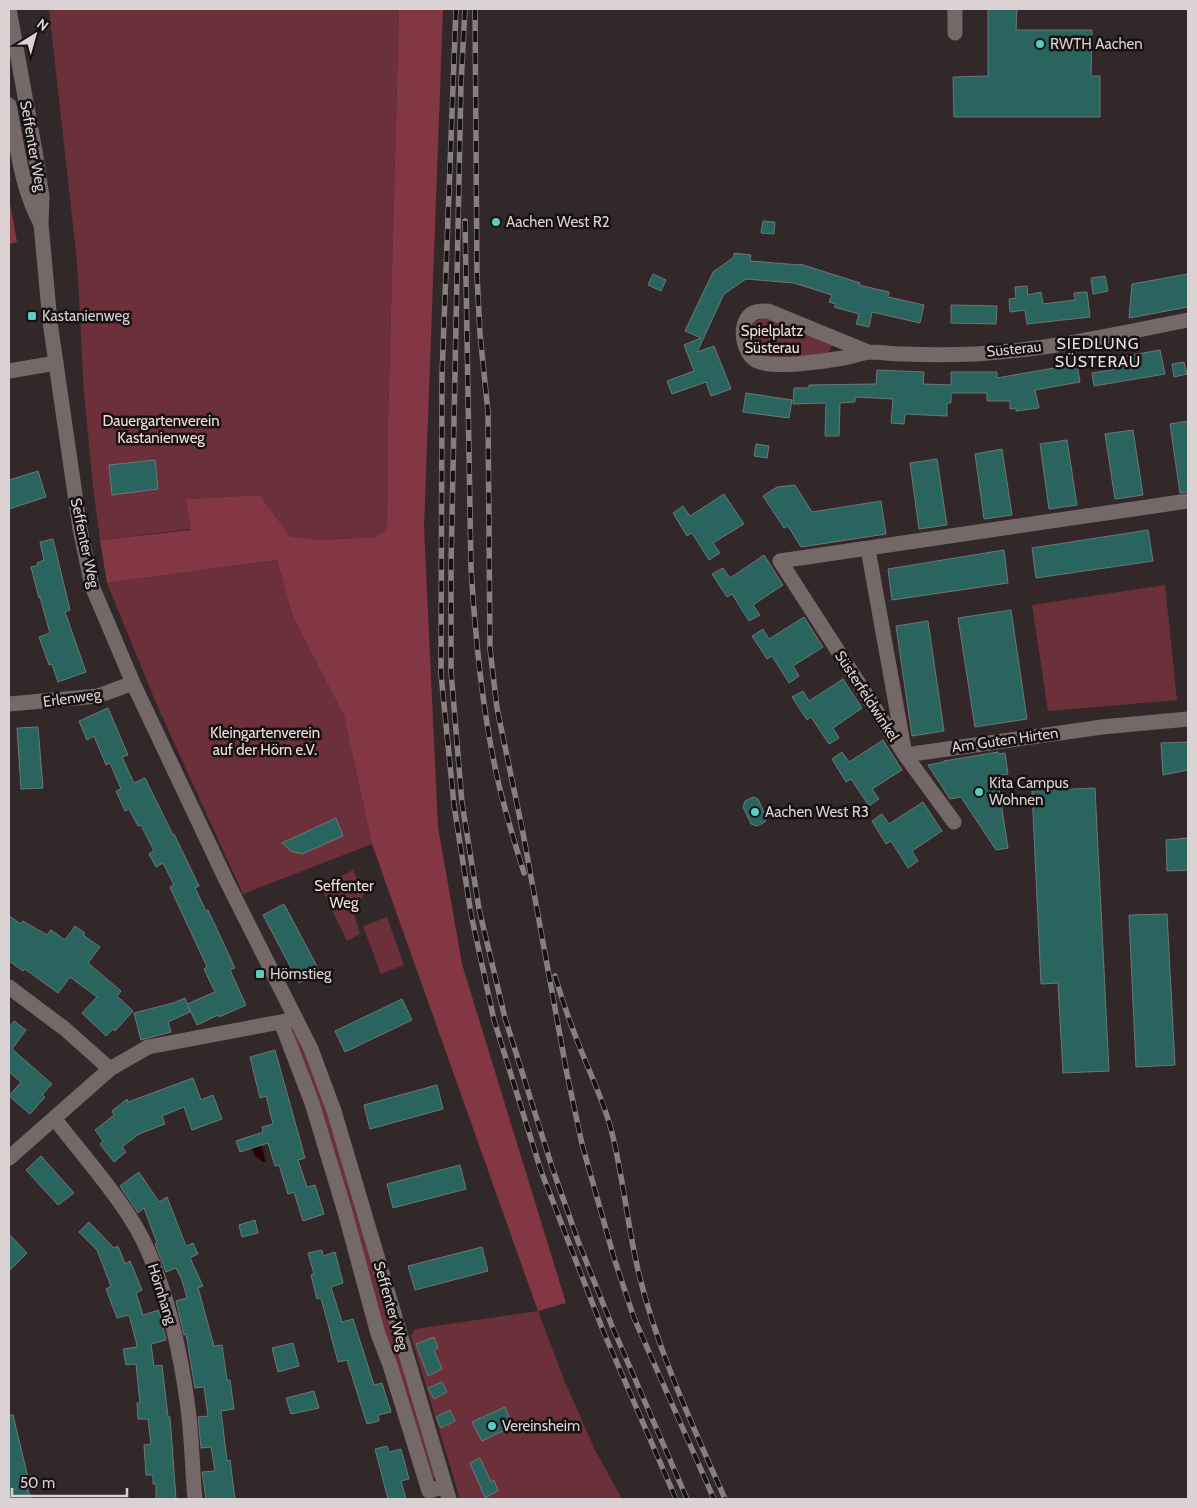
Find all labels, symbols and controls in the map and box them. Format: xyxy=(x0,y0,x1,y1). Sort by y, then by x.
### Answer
north arrow xyxy=(10,10,60,60)
text: N xyxy=(33,14,52,35)
place label: RWTH Aachen xyxy=(1050,35,1143,53)
marker: RWTH Aachen xyxy=(1034,38,1046,50)
street label: Seffenter Weg xyxy=(16,99,50,193)
place label: Aachen West R2 xyxy=(506,213,610,231)
marker: Aachen West R2 xyxy=(490,216,502,228)
place label: Kastanienweg xyxy=(42,307,130,325)
marker: Kastanienweg xyxy=(26,310,38,322)
park label: Spielplatz Süsterau xyxy=(741,322,803,357)
district label: SIEDLUNG SÜSTERAU xyxy=(1055,334,1141,371)
street label: Süsterau xyxy=(986,337,1042,361)
park label: Dauergartenverein Kastanienweg xyxy=(102,412,220,447)
street label: Seffenter Weg xyxy=(67,496,103,590)
street label: Süsterfeldwinkel xyxy=(831,647,903,745)
street label: Erlenweg xyxy=(42,685,103,711)
park label: Kleingartenverein auf der Hörn e.V. xyxy=(210,724,320,759)
street label: Am Guten Hirten xyxy=(951,724,1059,756)
place label: Kita Campus Wohnen xyxy=(989,774,1069,809)
marker: Kita Campus Wohnen xyxy=(973,786,985,798)
place label: Aachen West R3 xyxy=(765,803,869,821)
marker: Aachen West R3 xyxy=(749,806,761,818)
park label: Seffenter Weg xyxy=(314,877,374,912)
place label: Hörnstieg xyxy=(270,965,332,983)
marker: Hörnstieg xyxy=(254,968,266,980)
street label: Seffenter Weg xyxy=(370,1259,412,1353)
street label: Hörnhang xyxy=(144,1261,180,1327)
place label: Vereinsheim xyxy=(502,1417,580,1435)
marker: Vereinsheim xyxy=(486,1420,498,1432)
scale bar xyxy=(12,1466,128,1498)
text: 50 m xyxy=(20,1474,55,1492)

